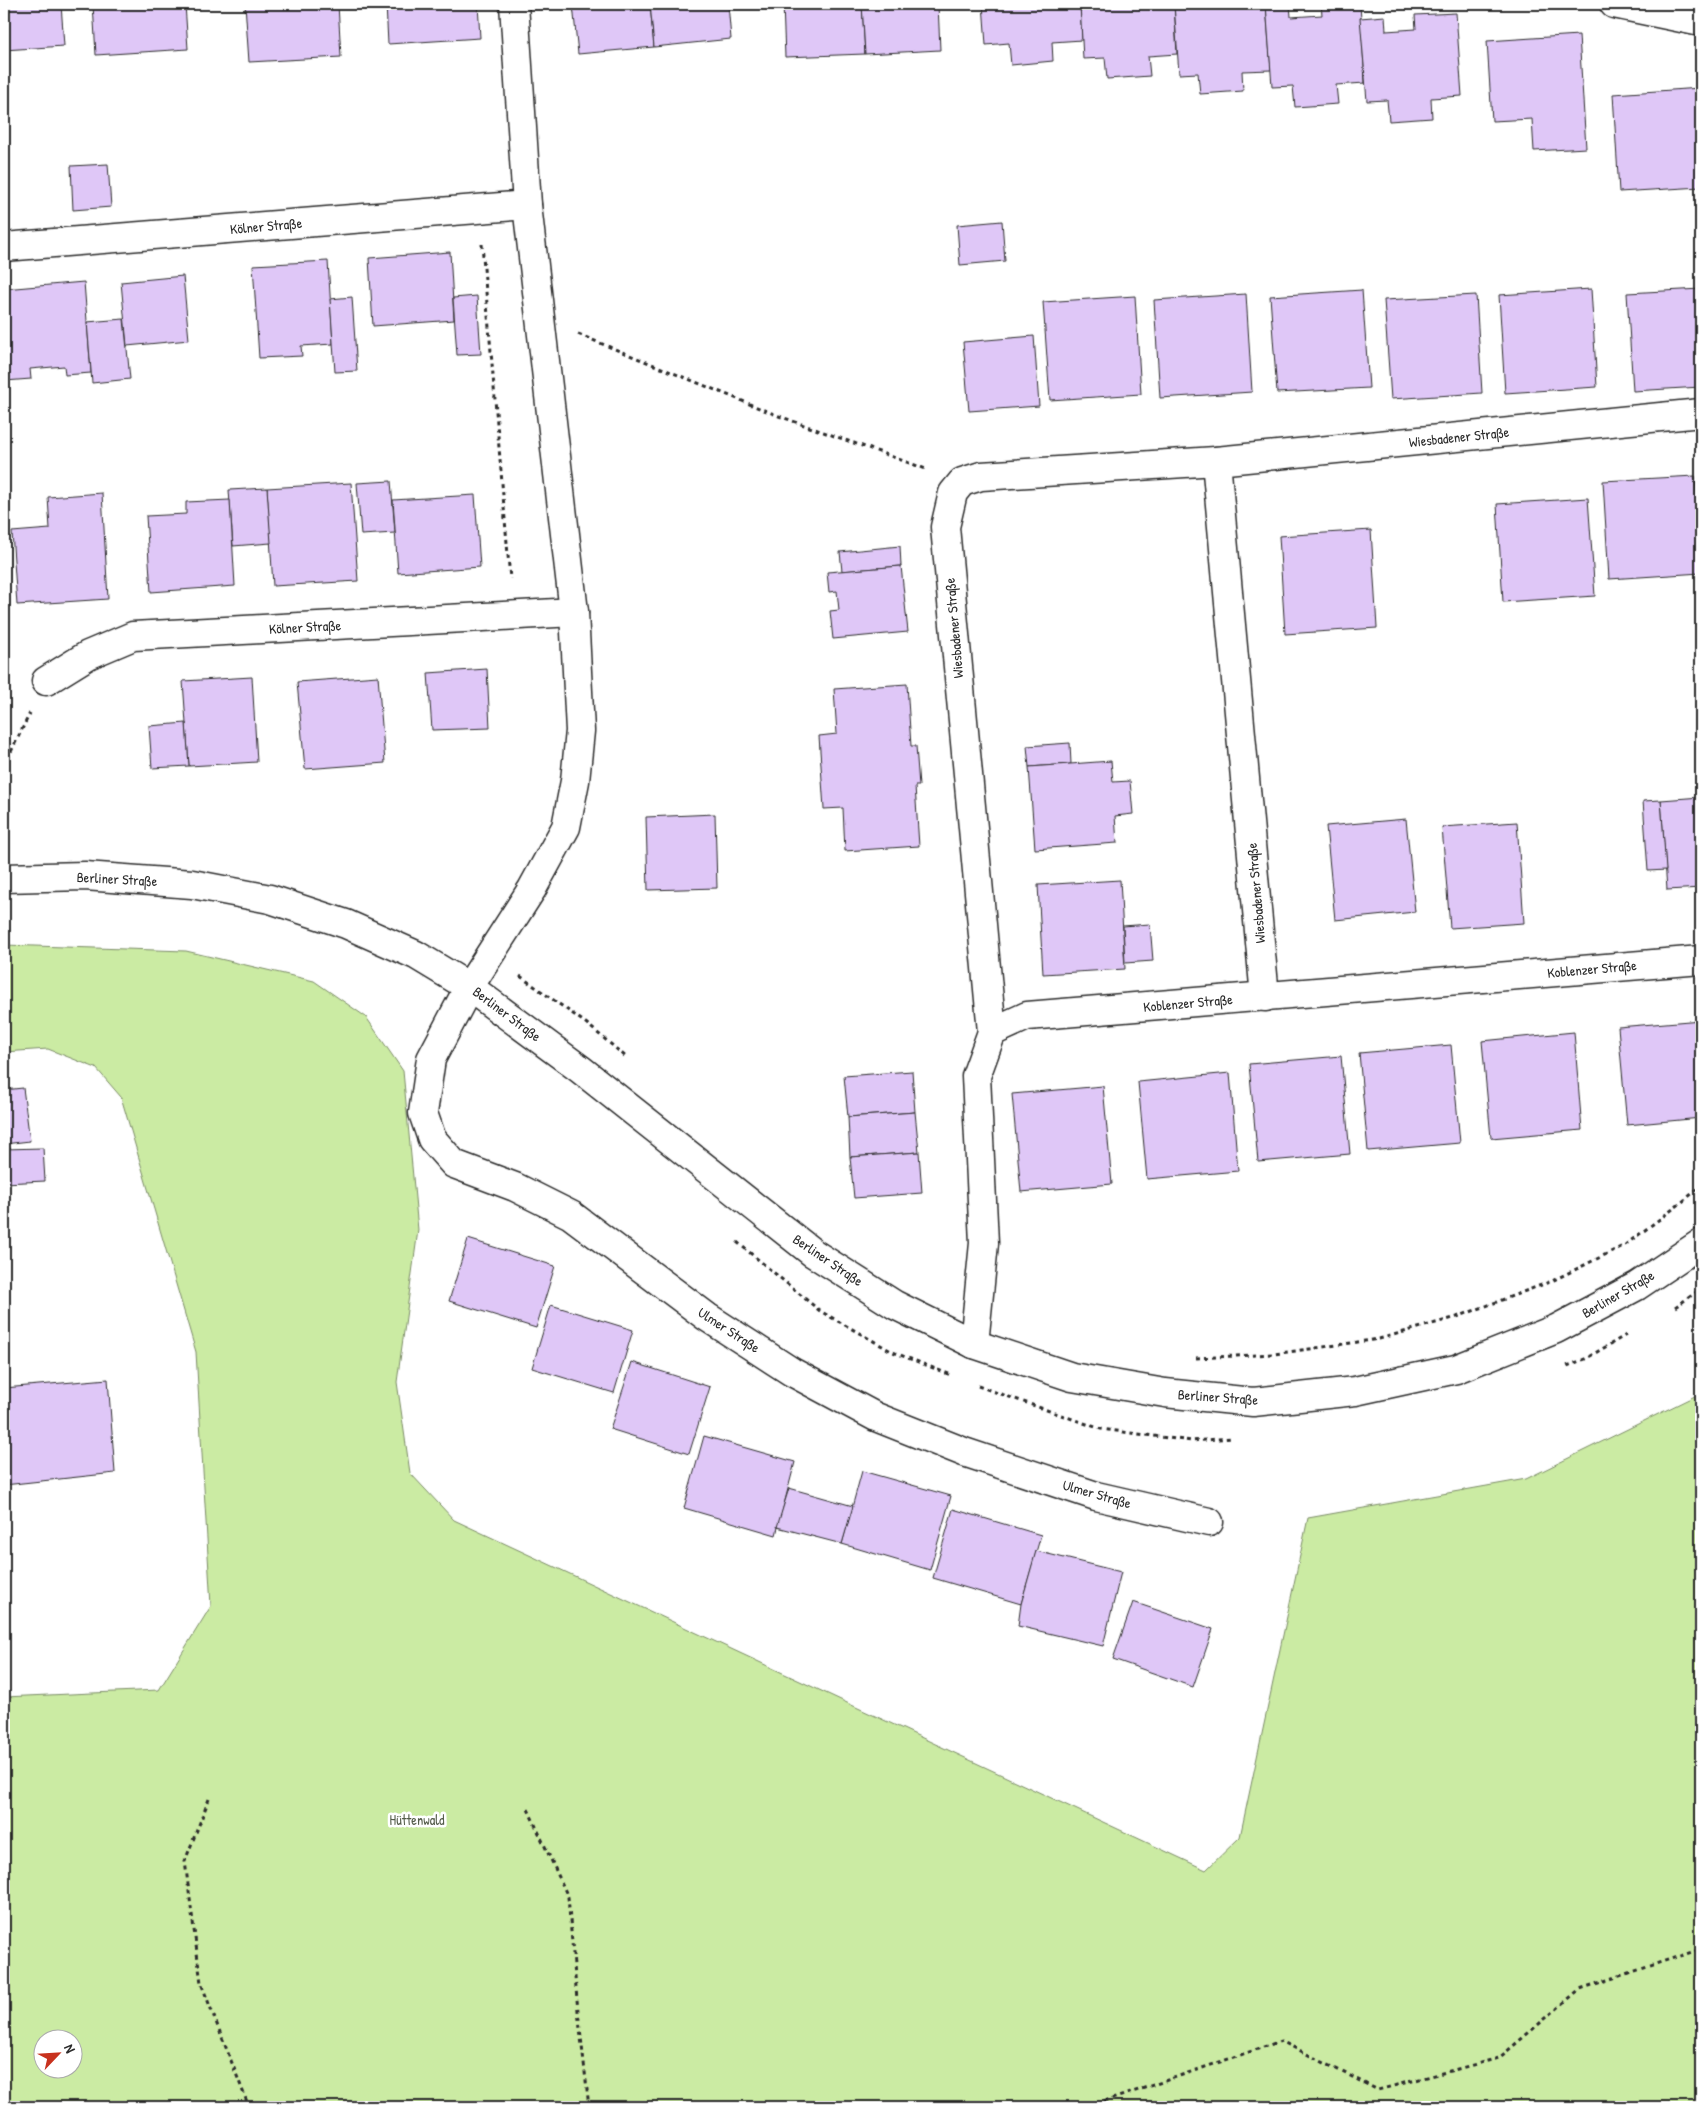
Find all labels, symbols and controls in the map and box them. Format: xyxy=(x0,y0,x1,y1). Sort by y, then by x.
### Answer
street label: Kölner Straße xyxy=(229,213,303,239)
street label: Wiesbadener Straße xyxy=(1408,422,1511,452)
street label: Wiesbadener Straße xyxy=(940,577,968,679)
street label: Kölner Straße xyxy=(268,615,342,639)
street label: Wiesbadener Straße xyxy=(1242,842,1270,944)
street label: Berliner Straße xyxy=(76,867,158,891)
street label: Koblenzer Straße xyxy=(1546,955,1638,983)
street label: Berliner Straße xyxy=(469,982,546,1046)
street label: Koblenzer Straße xyxy=(1142,989,1234,1017)
street label: Berliner Straße xyxy=(789,1229,867,1291)
street label: Berliner Straße xyxy=(1578,1265,1658,1323)
street label: Ulmer Straße xyxy=(694,1302,764,1358)
street label: Berliner Straße xyxy=(1177,1384,1259,1410)
street label: Ulmer Straße xyxy=(1060,1475,1134,1513)
park label: Hüttenwald xyxy=(390,1810,445,1829)
north arrow xyxy=(32,2028,82,2078)
text: N xyxy=(60,2041,81,2056)

